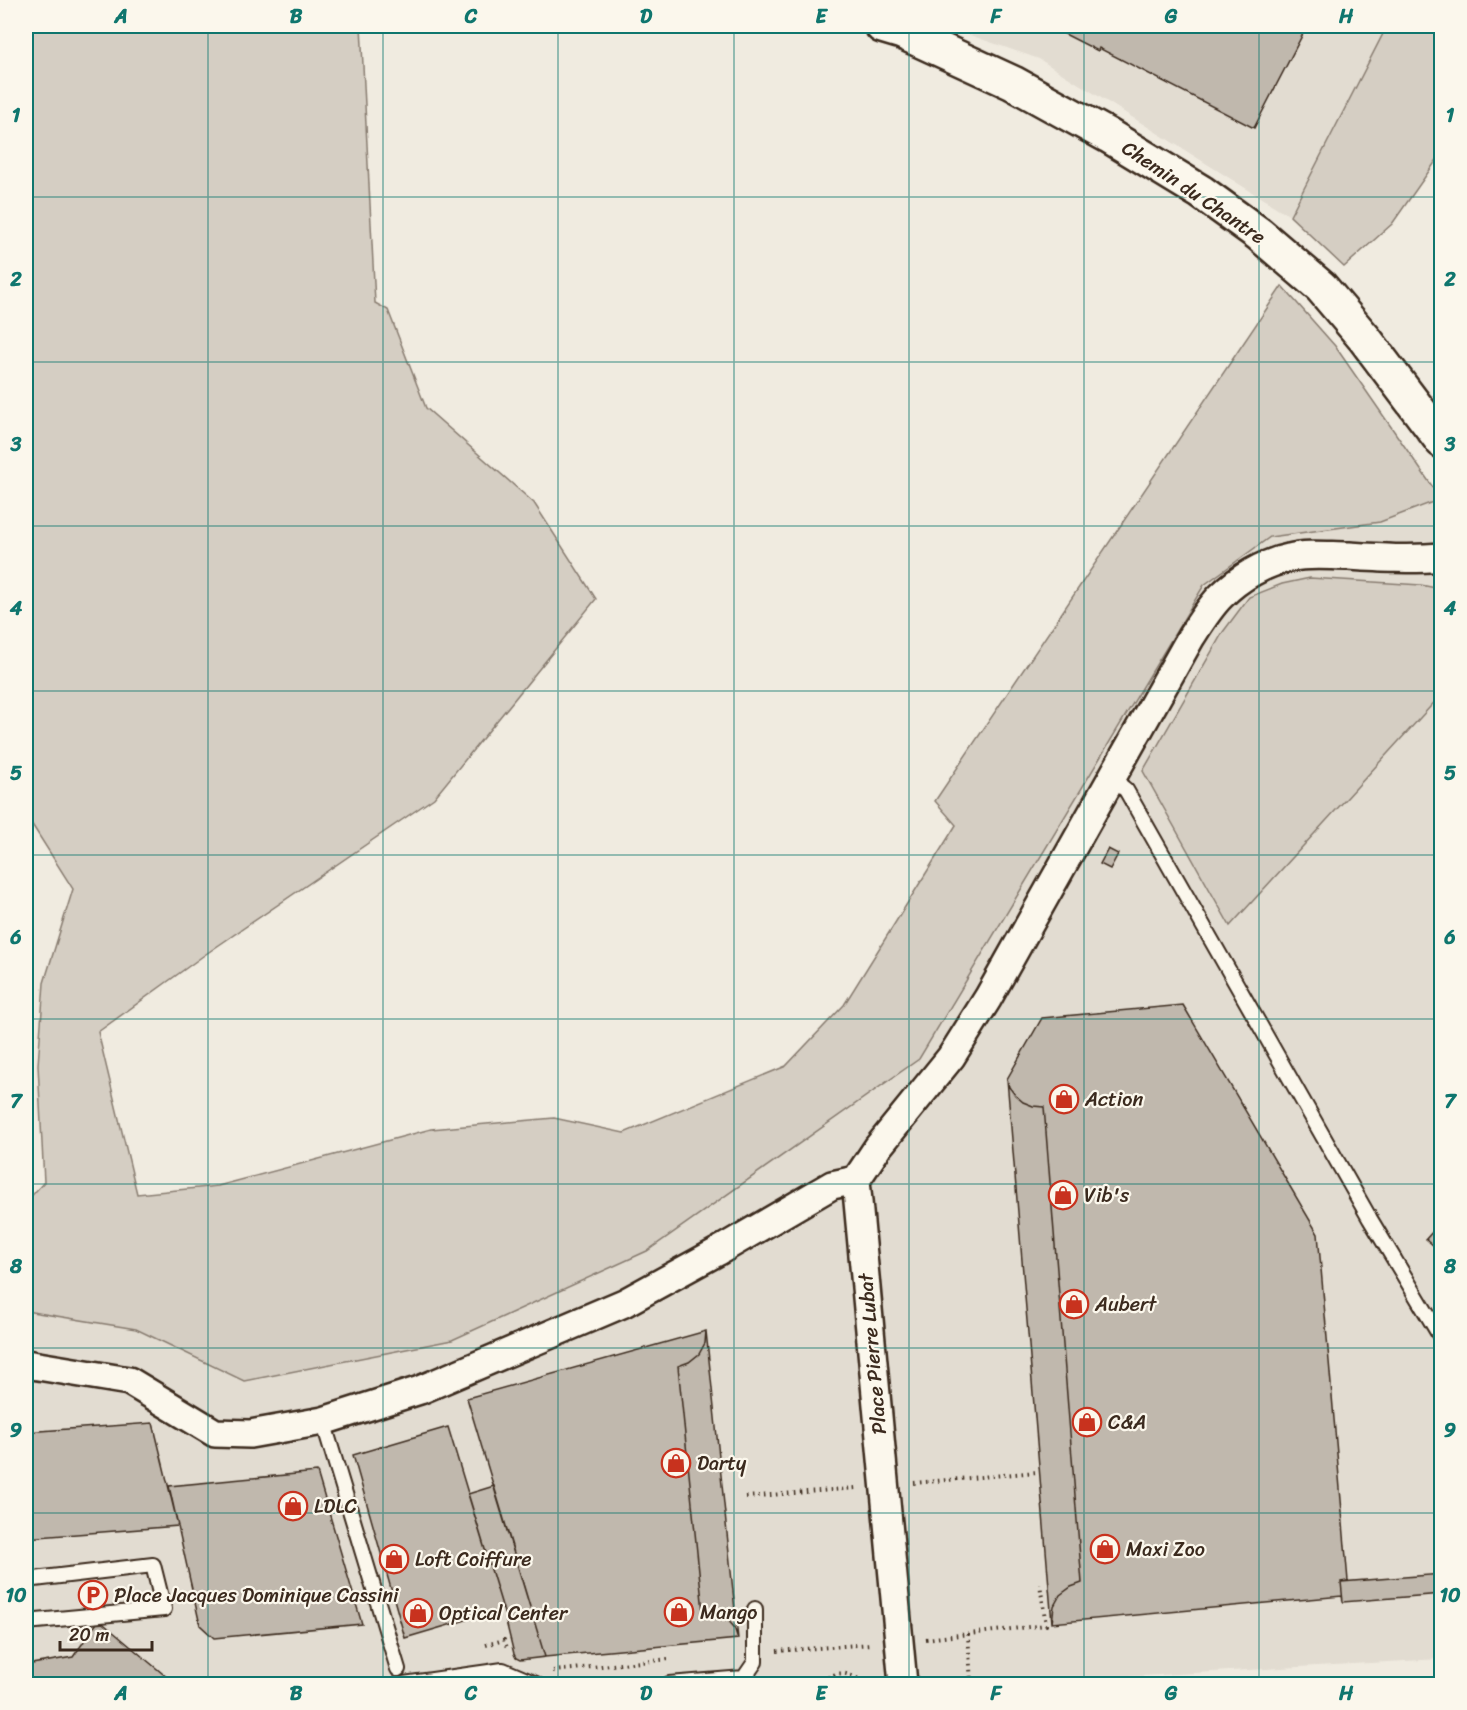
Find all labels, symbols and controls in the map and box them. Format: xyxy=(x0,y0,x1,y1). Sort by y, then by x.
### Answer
text: A xyxy=(113,0,128,34)
text: B xyxy=(290,0,303,34)
text: C xyxy=(464,0,478,34)
text: D xyxy=(640,0,653,34)
text: E xyxy=(815,0,828,34)
text: F xyxy=(990,0,1003,34)
text: G xyxy=(1164,0,1178,34)
text: H xyxy=(1338,0,1354,34)
text: 1 xyxy=(12,98,21,133)
text: 1 xyxy=(1446,98,1455,133)
street label: Chemin du Chantre xyxy=(1114,131,1273,254)
text: 2 xyxy=(9,262,22,297)
text: 2 xyxy=(1443,262,1456,297)
text: 3 xyxy=(10,427,22,462)
text: 3 xyxy=(1444,427,1456,462)
text: 4 xyxy=(9,591,23,626)
text: 4 xyxy=(1443,591,1457,626)
text: 5 xyxy=(10,756,22,791)
text: 5 xyxy=(1444,756,1456,791)
text: 6 xyxy=(9,920,22,955)
text: 6 xyxy=(1443,920,1456,955)
place label: Action xyxy=(1084,1082,1144,1117)
shop icon: Action xyxy=(1048,1083,1080,1115)
text: 7 xyxy=(10,1084,23,1119)
text: 7 xyxy=(1444,1084,1457,1119)
place label: Vib's xyxy=(1084,1178,1130,1213)
shop icon: Vib's xyxy=(1047,1179,1079,1211)
text: 8 xyxy=(9,1249,23,1284)
text: 8 xyxy=(1443,1249,1457,1284)
street label: Place Pierre Lubat xyxy=(848,1271,897,1436)
place label: Aubert xyxy=(1094,1287,1157,1322)
shop icon: Aubert xyxy=(1058,1288,1090,1320)
place label: C&A xyxy=(1108,1405,1146,1440)
shop icon: C&A xyxy=(1071,1406,1103,1438)
text: 9 xyxy=(10,1413,22,1448)
text: 9 xyxy=(1444,1413,1456,1448)
place label: Darty xyxy=(697,1446,747,1481)
shop icon: Darty xyxy=(660,1447,692,1479)
place label: LDLC xyxy=(314,1489,357,1524)
shop icon: LDLC xyxy=(277,1490,309,1522)
place label: Maxi Zoo xyxy=(1126,1532,1205,1567)
shop icon: Maxi Zoo xyxy=(1089,1533,1121,1565)
place label: Loft Coiffure xyxy=(415,1542,532,1577)
shop icon: Loft Coiffure xyxy=(378,1543,410,1575)
text: 10 xyxy=(5,1578,27,1613)
place label: Place Jacques Dominique Cassini xyxy=(114,1578,400,1613)
text: 10 xyxy=(1439,1578,1461,1613)
parking icon: Place Jacques Dominique Cassini xyxy=(77,1579,109,1611)
place label: Mango xyxy=(700,1595,757,1630)
place label: Optical Center xyxy=(439,1596,569,1631)
shop icon: Mango xyxy=(663,1596,695,1628)
shop icon: Optical Center xyxy=(402,1597,434,1629)
scale bar xyxy=(60,1614,152,1652)
text: 20 m xyxy=(69,1619,109,1651)
text: A xyxy=(113,1676,128,1710)
text: B xyxy=(290,1676,303,1710)
text: C xyxy=(464,1676,478,1710)
text: D xyxy=(640,1676,653,1710)
text: E xyxy=(815,1676,828,1710)
text: F xyxy=(990,1676,1003,1710)
text: G xyxy=(1164,1676,1178,1710)
text: H xyxy=(1338,1676,1354,1710)

